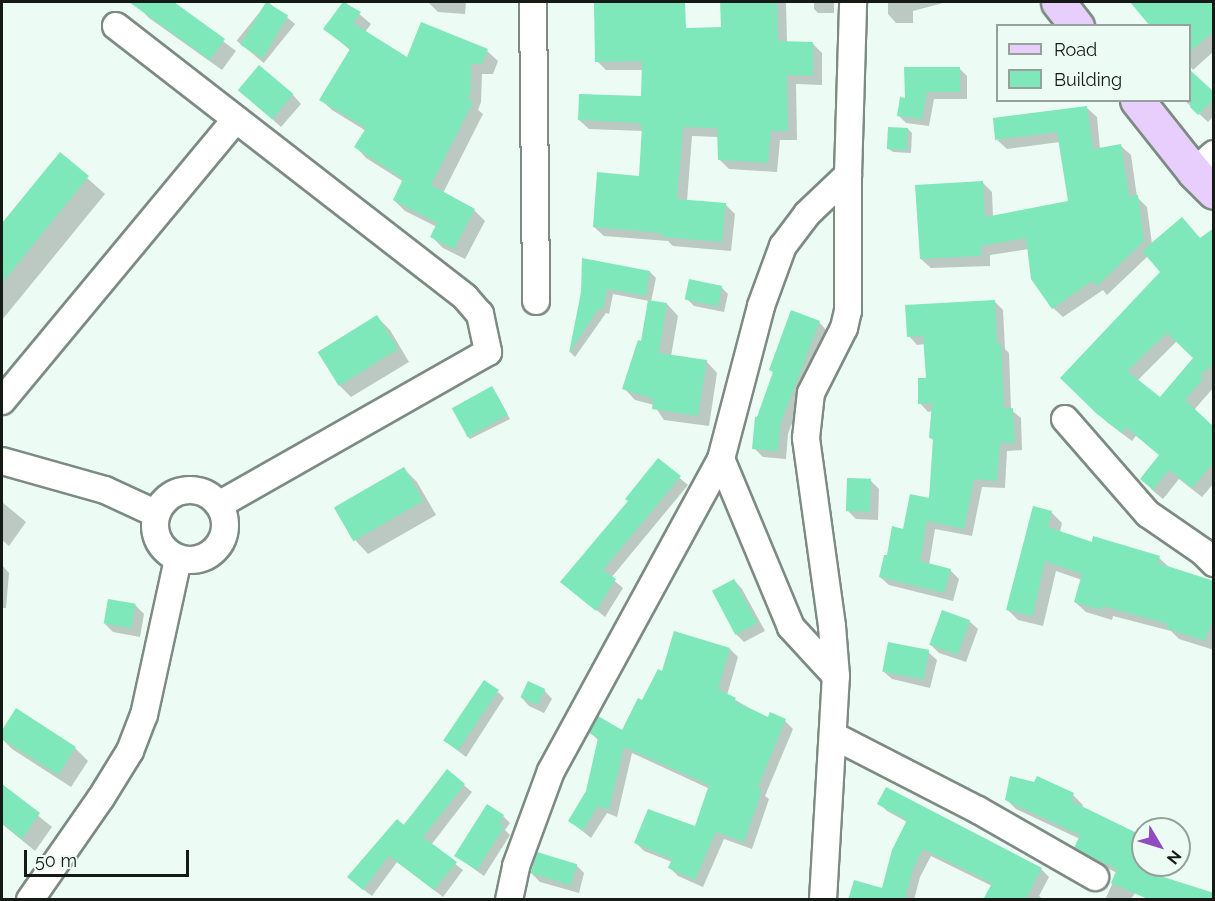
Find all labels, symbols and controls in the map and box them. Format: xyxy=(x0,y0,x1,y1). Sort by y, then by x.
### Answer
legend xyxy=(996,24,1191,102)
text: Road xyxy=(1054,39,1097,60)
text: Building xyxy=(1054,69,1122,90)
north arrow xyxy=(1131,817,1191,877)
scale bar xyxy=(27,838,192,876)
text: N xyxy=(1163,846,1185,868)
text: 50 m xyxy=(35,850,77,871)

